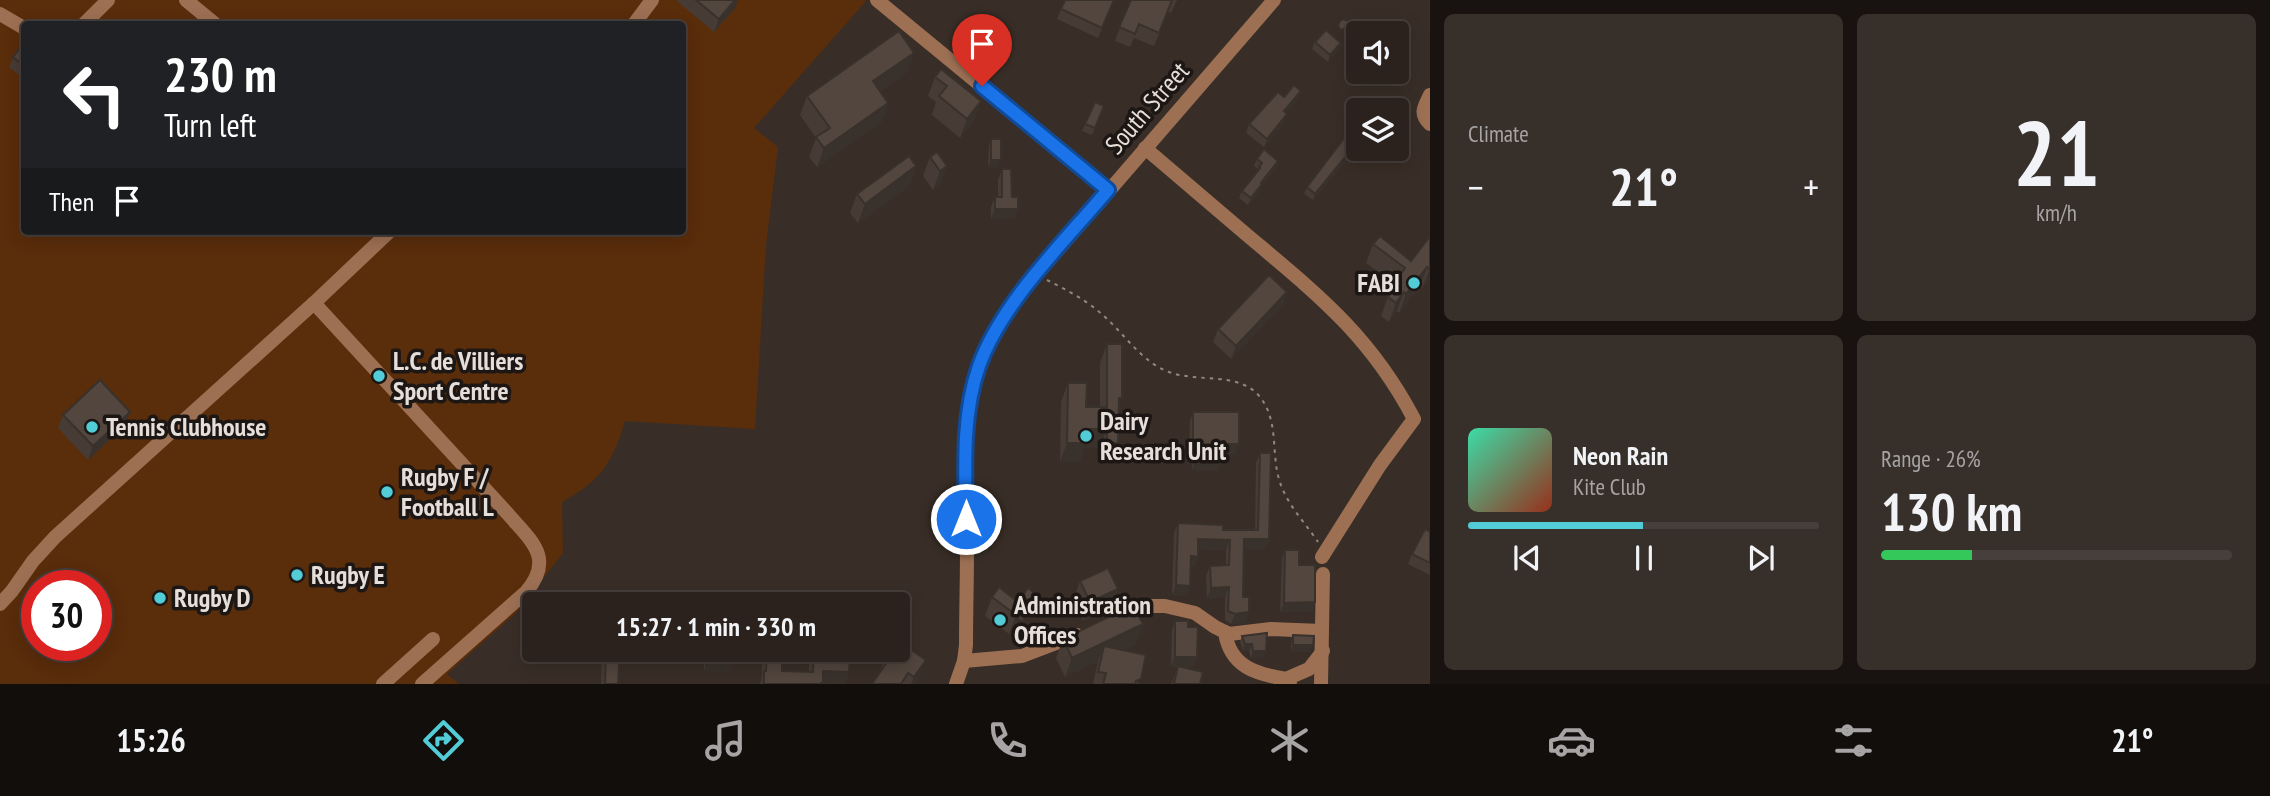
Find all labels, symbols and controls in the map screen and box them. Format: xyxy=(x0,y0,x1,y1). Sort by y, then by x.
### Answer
pin xyxy=(952,14,1012,86)
map controls xyxy=(1346,21,1409,161)
button: sound xyxy=(1346,21,1409,84)
icon: arrive xyxy=(963,25,1001,63)
text: 230 m xyxy=(164,42,277,106)
icon: left xyxy=(49,49,140,140)
street label: South Street xyxy=(1098,55,1196,161)
text: 21 xyxy=(2013,93,2100,211)
button: layers xyxy=(1346,98,1409,161)
text: Turn left xyxy=(164,104,256,146)
text: Climate xyxy=(1468,119,1529,148)
text: 21° xyxy=(1609,153,1678,220)
text: − xyxy=(1468,162,1484,211)
text: + xyxy=(1803,162,1819,211)
icon: arrive xyxy=(108,182,146,220)
text: Then xyxy=(49,185,94,218)
text: km/h xyxy=(2036,198,2077,227)
place label: FABI xyxy=(1357,266,1400,299)
marker: FABI xyxy=(1406,275,1422,291)
place label: L.C. de Villiers Sport Centre xyxy=(393,344,523,407)
marker: L.C. de Villiers Sport Centre xyxy=(371,368,387,384)
place label: Dairy Research Unit xyxy=(1100,404,1227,467)
place label: Tennis Clubhouse xyxy=(106,410,266,443)
marker: Tennis Clubhouse xyxy=(84,419,100,435)
marker: Dairy Research Unit xyxy=(1078,428,1094,444)
text: Neon Rain xyxy=(1573,439,1668,472)
text: Range · 26% xyxy=(1881,444,1981,473)
place label: Rugby F / Football L xyxy=(401,460,494,523)
text: Kite Club xyxy=(1573,472,1646,501)
text: 130 km xyxy=(1881,478,2022,545)
position arrow xyxy=(929,482,1003,556)
marker: Rugby F / Football L xyxy=(379,484,395,500)
icon: previous xyxy=(1508,539,1546,577)
icon: pause xyxy=(1625,539,1663,577)
icon: next xyxy=(1742,539,1780,577)
place label: Rugby E xyxy=(311,558,385,591)
marker: Rugby E xyxy=(289,567,305,583)
speed limit sign: 30 xyxy=(21,570,112,661)
place label: Rugby D xyxy=(174,581,250,614)
place label: Administration Offices xyxy=(1013,588,1151,651)
marker: Rugby D xyxy=(152,590,168,606)
text: 15:27 · 1 min · 330 m xyxy=(616,610,816,643)
marker: Administration Offices xyxy=(992,612,1008,628)
icon: directions xyxy=(419,716,468,765)
icon: music xyxy=(701,716,750,765)
icon: phone xyxy=(983,716,1032,765)
icon: climate xyxy=(1265,716,1314,765)
icon: car xyxy=(1547,716,1596,765)
icon: filters xyxy=(1829,716,1878,765)
text: 15:26 xyxy=(117,719,186,761)
text: 21° xyxy=(2111,719,2153,761)

